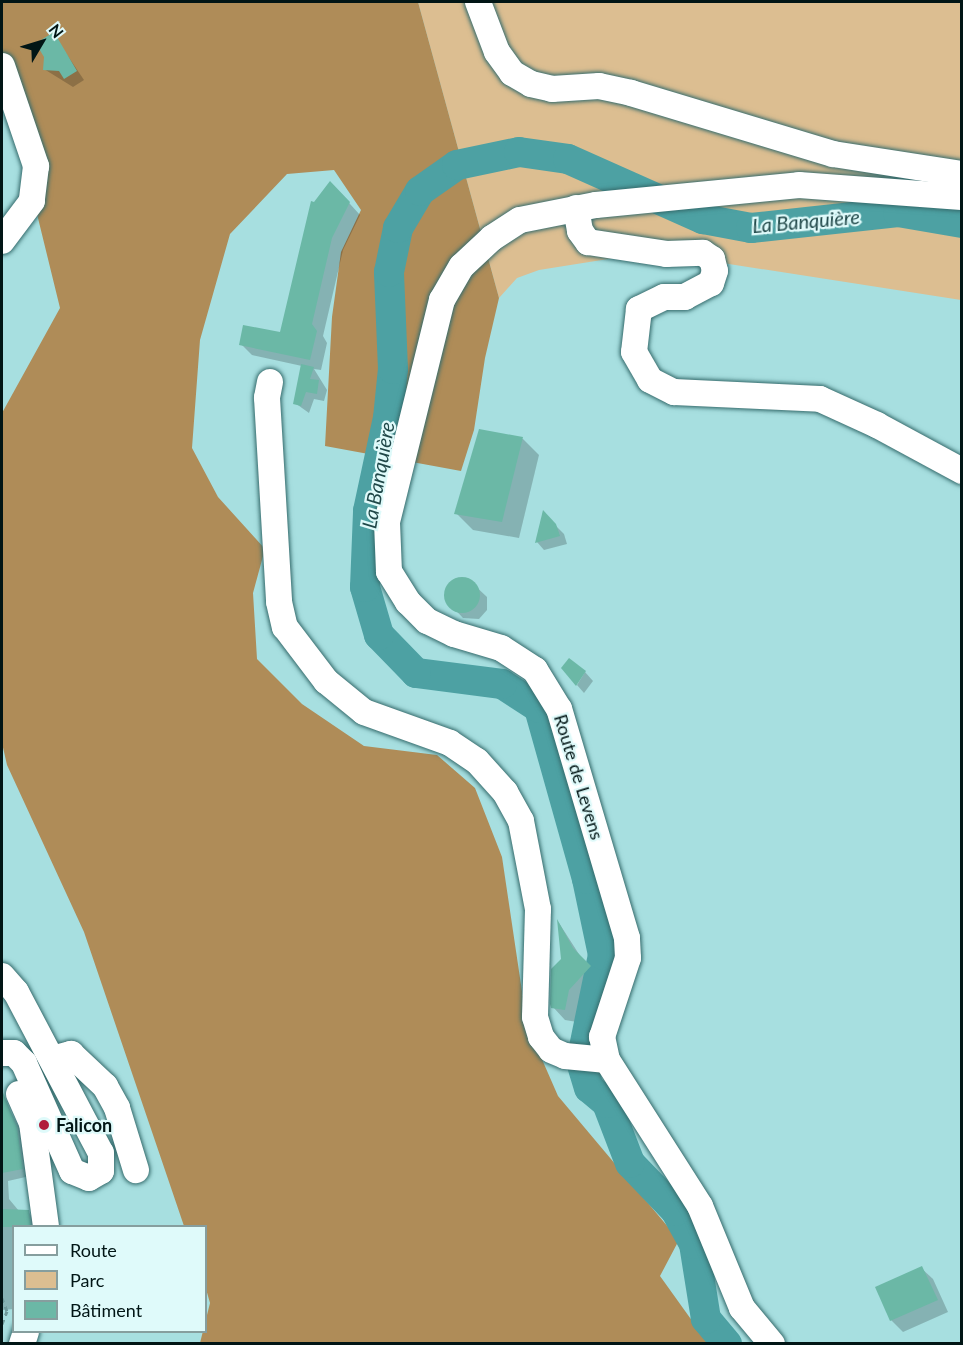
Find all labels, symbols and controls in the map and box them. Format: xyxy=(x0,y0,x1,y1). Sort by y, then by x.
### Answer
north arrow xyxy=(12,12,72,72)
text: N xyxy=(45,20,68,41)
water label: La Banquière xyxy=(751,204,861,238)
water label: La Banquière xyxy=(357,420,399,530)
street label: Route de Levens xyxy=(550,712,608,842)
place label: Falicon xyxy=(56,1114,112,1136)
marker: Falicon xyxy=(37,1118,51,1132)
legend xyxy=(12,1225,207,1333)
text: Route xyxy=(70,1239,117,1261)
text: Parc xyxy=(70,1269,104,1291)
text: Bâtiment xyxy=(70,1299,142,1321)

